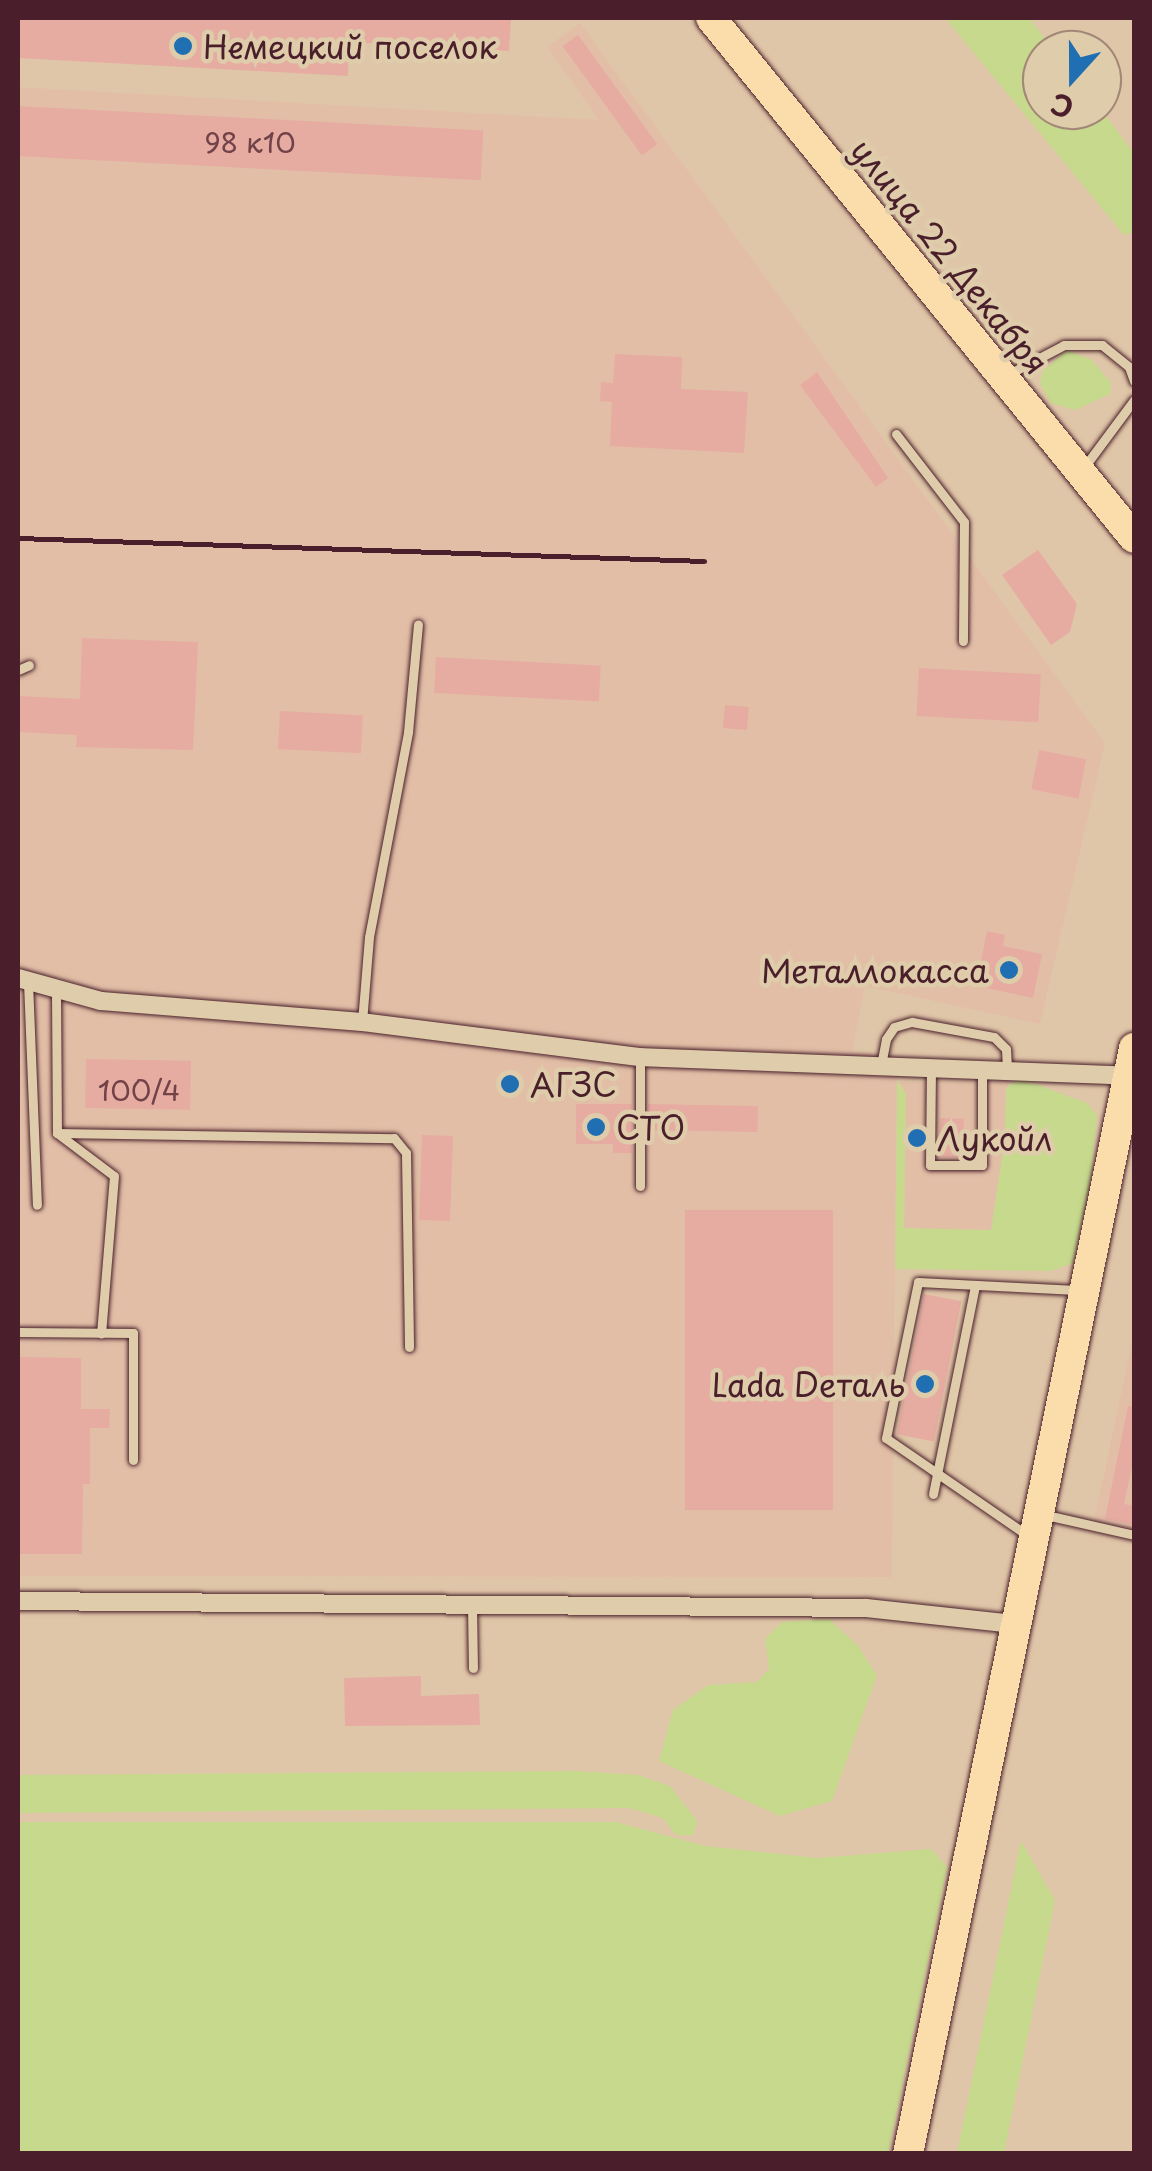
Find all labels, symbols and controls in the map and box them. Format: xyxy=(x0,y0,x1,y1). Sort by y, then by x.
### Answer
place label: Немецкий поселок xyxy=(203,27,498,65)
north arrow xyxy=(1022,30,1122,130)
marker: Немецкий поселок xyxy=(172,35,194,57)
text: С xyxy=(1044,83,1079,130)
house number: 98 к10 xyxy=(204,125,296,159)
street label: улица 22 Декабря xyxy=(843,130,1057,382)
place label: Металлокасса xyxy=(761,951,989,989)
marker: Металлокасса xyxy=(998,959,1020,981)
place label: АГЗС xyxy=(530,1065,617,1103)
house number: 100/4 xyxy=(98,1073,180,1107)
marker: АГЗС xyxy=(499,1073,521,1095)
place label: СТО xyxy=(616,1108,685,1146)
marker: СТО xyxy=(585,1116,607,1138)
place label: Лукойл xyxy=(937,1119,1052,1157)
marker: Лукойл xyxy=(906,1127,928,1149)
place label: Lada Dеталь xyxy=(710,1365,905,1403)
marker: Lada Dеталь xyxy=(914,1373,936,1395)

